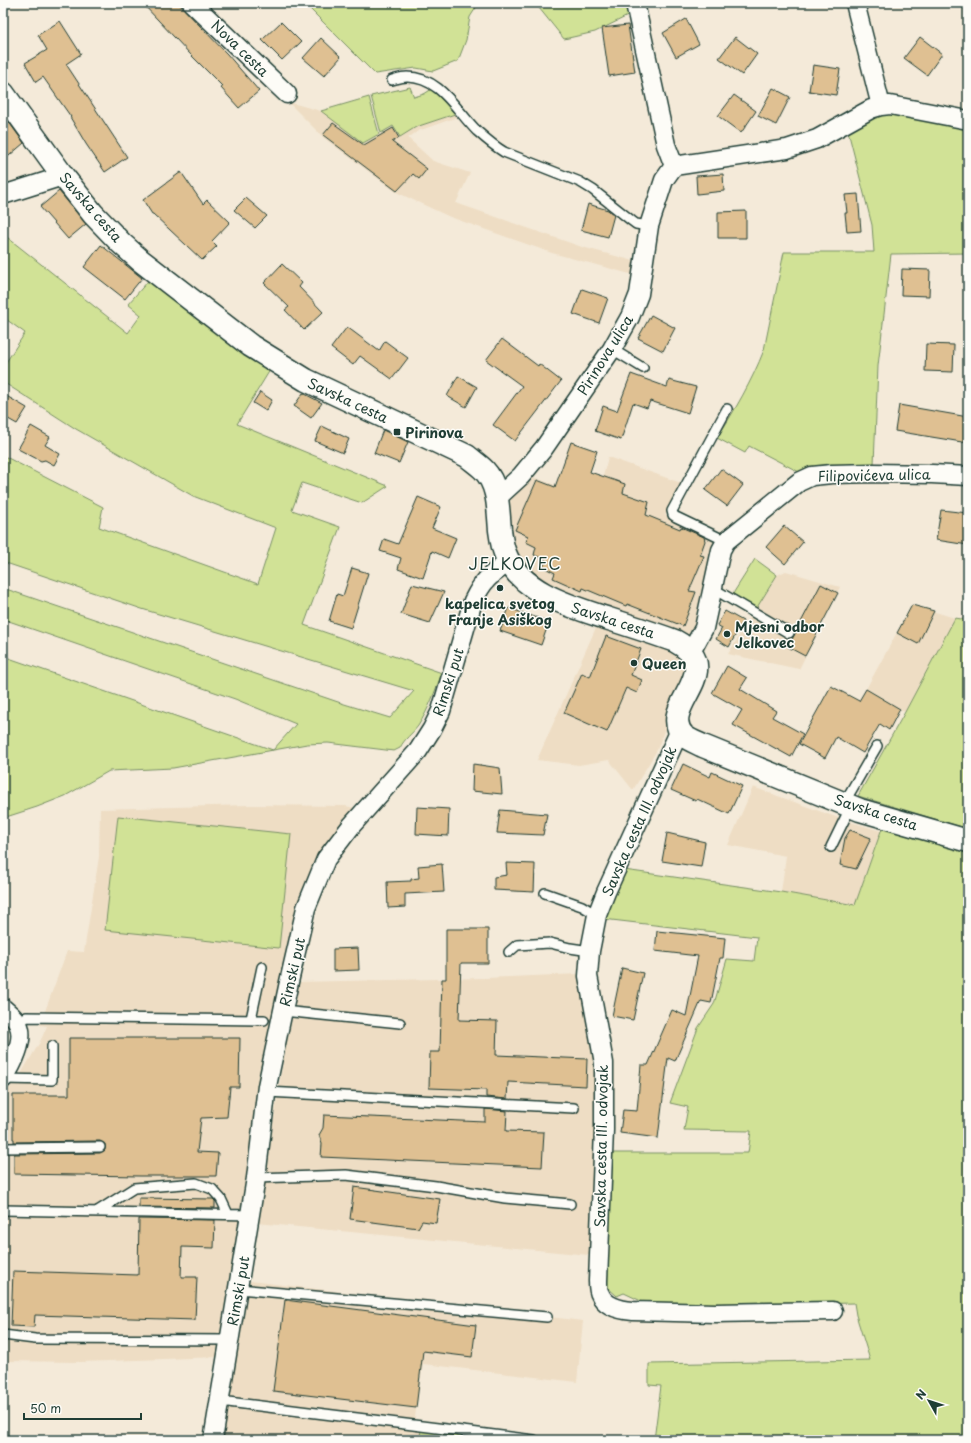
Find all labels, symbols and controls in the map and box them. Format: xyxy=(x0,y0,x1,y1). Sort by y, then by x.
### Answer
street label: Nova cesta xyxy=(206,15,274,81)
street label: Savska cesta xyxy=(55,167,128,247)
street label: Pirinova ulica xyxy=(572,311,638,399)
street label: Savska cesta xyxy=(304,372,392,428)
place label: Pirinova xyxy=(405,422,464,443)
marker: Pirinova xyxy=(392,427,402,437)
street label: Filipovićeva ulica xyxy=(817,464,931,486)
district label: JELKOVEC xyxy=(469,551,561,575)
marker: kapelica svetog Franje Asiškog xyxy=(495,583,505,593)
place label: kapelica svetog Franje Asiškog xyxy=(445,593,555,630)
street label: Savska cesta xyxy=(568,597,658,643)
place label: Mjesni odbor Jelkovec xyxy=(735,616,825,653)
marker: Mjesni odbor Jelkovec xyxy=(722,629,732,639)
street label: Rimski put xyxy=(427,645,469,719)
place label: Queen xyxy=(642,653,687,674)
marker: Queen xyxy=(629,658,639,668)
street label: Savska cesta III. odvojak xyxy=(596,742,682,900)
street label: Savska cesta xyxy=(831,789,921,835)
street label: Rimski put xyxy=(274,935,310,1009)
street label: Savska cesta III. odvojak xyxy=(589,1064,613,1227)
street label: Rimski put xyxy=(222,1254,255,1328)
north arrow xyxy=(909,1381,949,1421)
text: N xyxy=(911,1385,930,1403)
scale bar xyxy=(24,1395,141,1421)
text: 50 m xyxy=(30,1399,61,1417)

